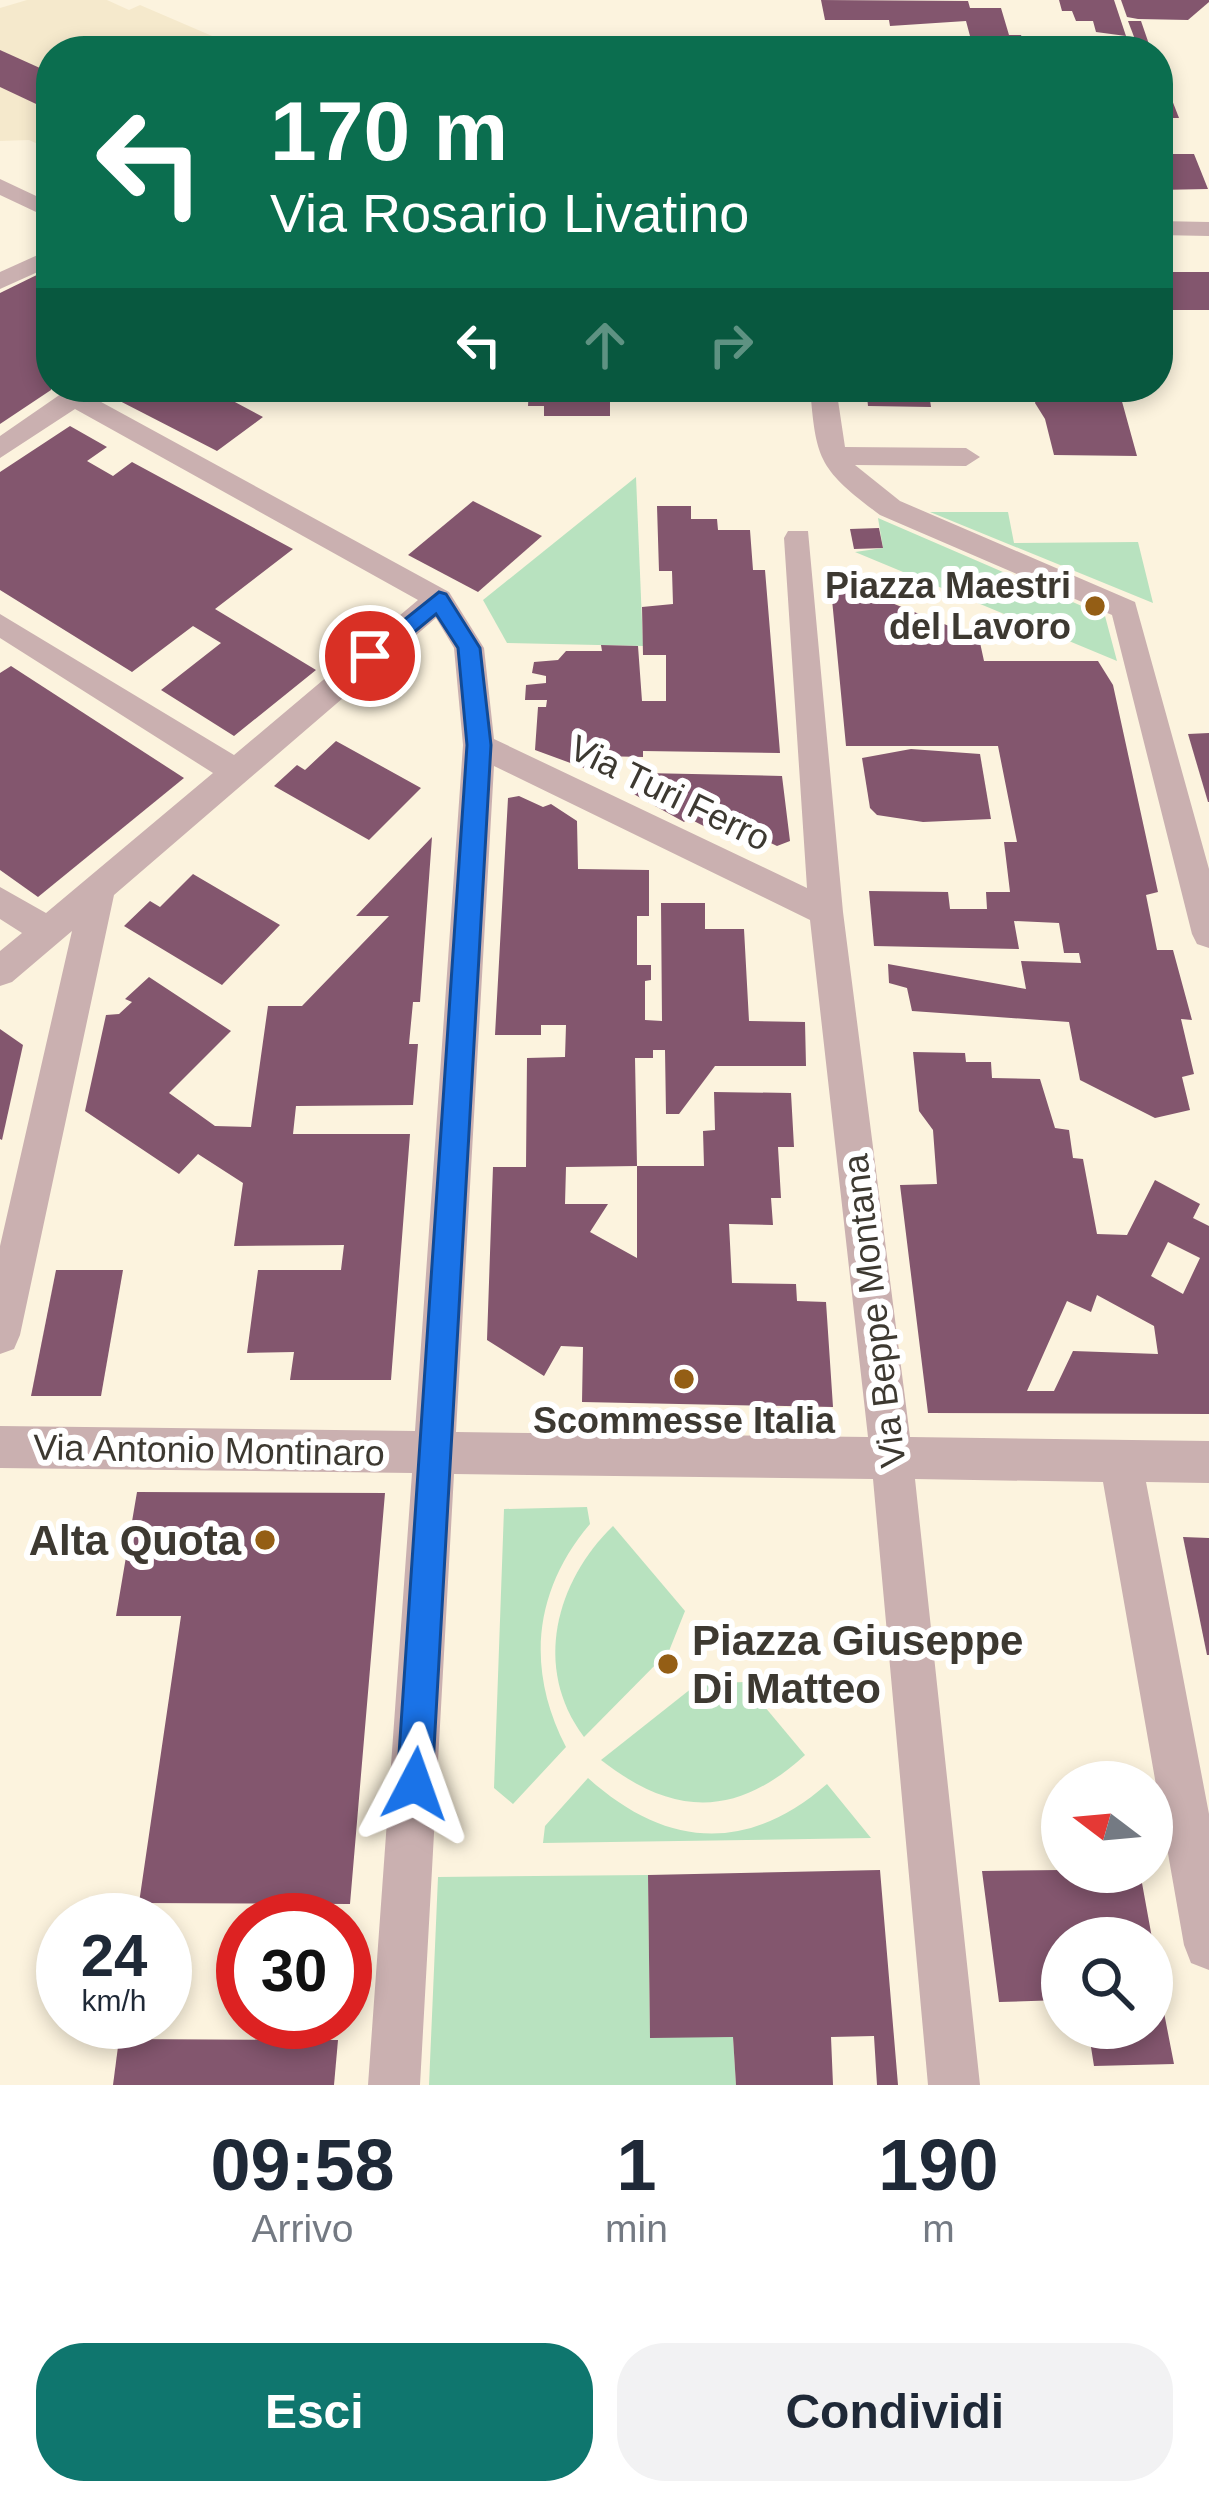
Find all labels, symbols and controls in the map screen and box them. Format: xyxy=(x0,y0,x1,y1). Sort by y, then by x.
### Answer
icon: left xyxy=(72,84,228,240)
text: 170 m xyxy=(270,84,508,178)
text: Via Rosario Livatino xyxy=(270,183,749,243)
icon: left xyxy=(446,312,512,378)
icon: ahead xyxy=(572,312,638,378)
icon: right xyxy=(698,312,764,378)
place label: Piazza Maestri del Lavoro xyxy=(825,565,1071,647)
marker: Piazza Maestri del Lavoro xyxy=(1082,593,1108,619)
pin xyxy=(319,605,421,707)
icon: arrive xyxy=(337,623,403,689)
street label: Via Turi Ferro xyxy=(563,727,777,859)
street label: Via Beppe Montana xyxy=(834,1151,914,1470)
marker: Scommesse Italia xyxy=(671,1366,697,1392)
place label: Scommesse Italia xyxy=(533,1400,836,1441)
street label: Via Antonio Montinaro xyxy=(33,1426,385,1474)
place label: Alta Quota xyxy=(29,1517,242,1564)
marker: Alta Quota xyxy=(252,1527,278,1553)
place label: Piazza Giuseppe Di Matteo xyxy=(692,1617,1023,1712)
marker: Piazza Giuseppe Di Matteo xyxy=(655,1651,681,1677)
position arrow xyxy=(352,1721,478,1847)
north arrow xyxy=(1041,1761,1173,1893)
map controls xyxy=(1041,1761,1173,2049)
speed limit sign: 30 xyxy=(216,1893,372,2049)
button: search xyxy=(1041,1917,1173,2049)
text: 24 xyxy=(81,1922,147,1989)
text: km/h xyxy=(81,1984,147,2017)
text: 09:58 xyxy=(210,2125,395,2205)
text: 1 xyxy=(616,2125,657,2205)
text: 190 xyxy=(878,2125,999,2205)
text: Arrivo xyxy=(252,2207,353,2250)
text: min xyxy=(605,2207,668,2250)
text: m xyxy=(922,2207,955,2250)
button: Esci xyxy=(36,2343,593,2481)
button: Condividi xyxy=(617,2343,1173,2481)

